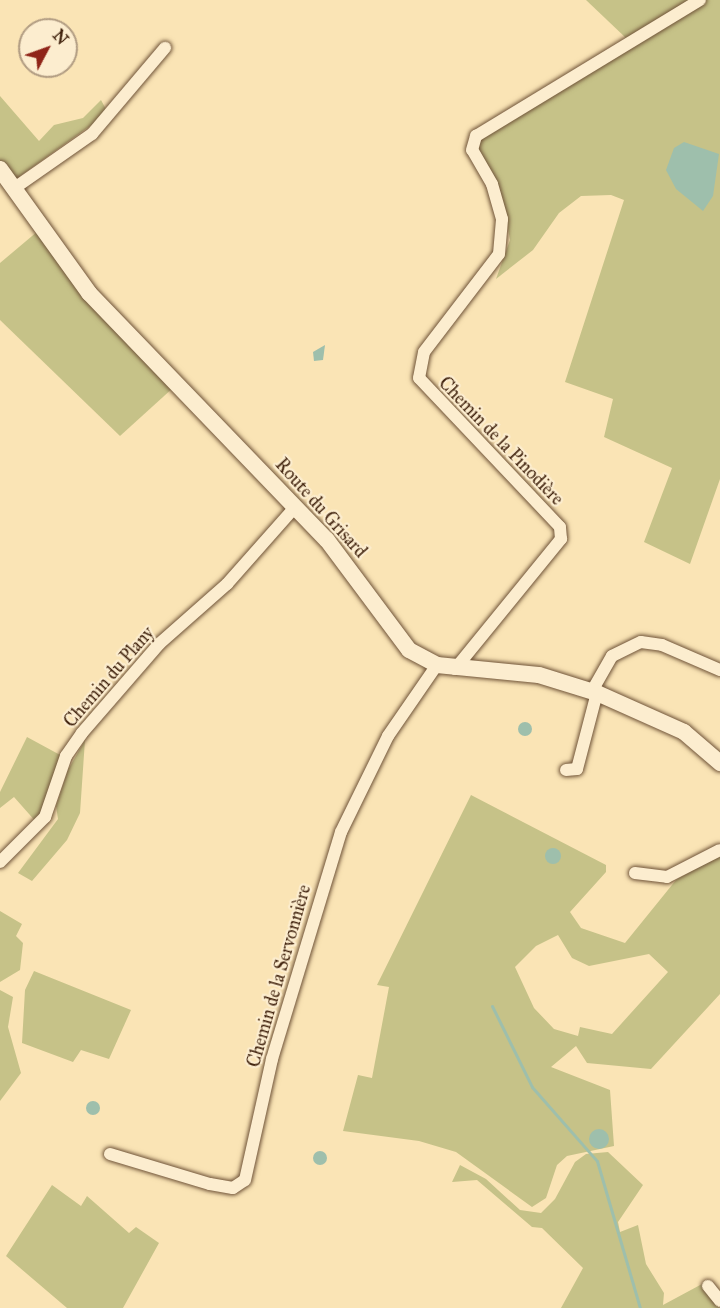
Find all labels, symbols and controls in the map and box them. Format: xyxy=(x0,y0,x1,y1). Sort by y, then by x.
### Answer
north arrow xyxy=(18,18,78,78)
text: N xyxy=(49,26,72,49)
street label: Chemin de la Pinodière xyxy=(434,372,568,510)
street label: Route du Grisard xyxy=(271,454,371,562)
street label: Chemin du Plany xyxy=(59,622,159,732)
street label: Chemin de la Servonnière xyxy=(243,882,315,1070)

